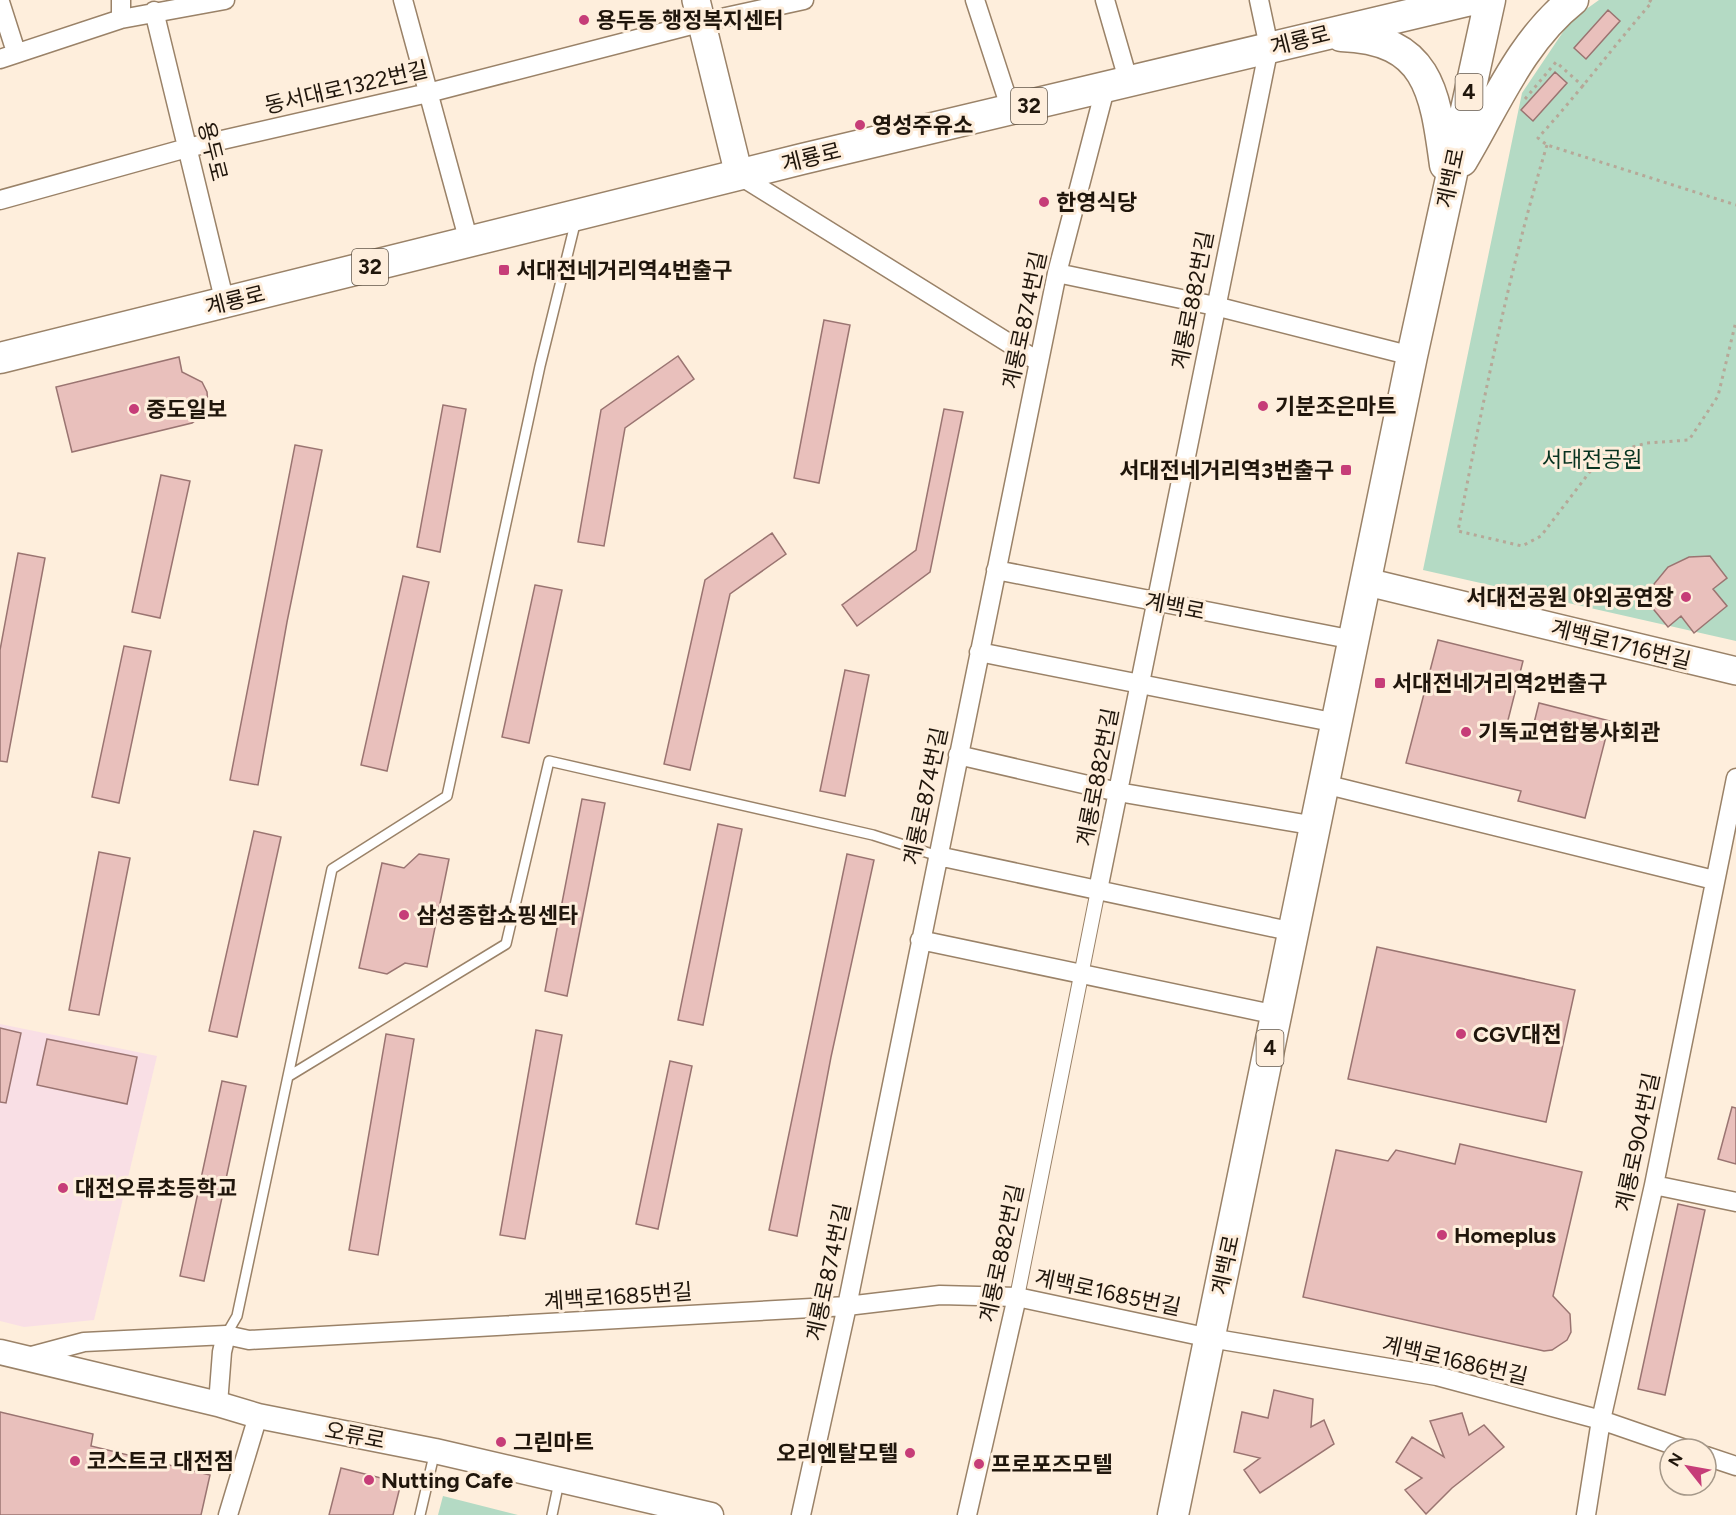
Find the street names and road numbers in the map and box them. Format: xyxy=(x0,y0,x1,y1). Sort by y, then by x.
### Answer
street label: 계룡로 xyxy=(1267,20,1333,61)
street label: 동서대로1322번길 xyxy=(262,56,431,119)
road number: 4 xyxy=(1456,74,1482,110)
road number: 32 xyxy=(1011,88,1047,124)
street label: 용두로 xyxy=(192,118,233,184)
street label: 계룡로 xyxy=(778,137,844,178)
street label: 계백로 xyxy=(1431,146,1470,211)
street label: 계룡로882번길 xyxy=(1166,229,1219,372)
road number: 32 xyxy=(352,249,388,285)
street label: 계룡로874번길 xyxy=(997,249,1052,391)
street label: 계룡로 xyxy=(202,280,268,321)
street label: 계백로 xyxy=(1143,587,1207,626)
street label: 계백로1716번길 xyxy=(1548,614,1694,675)
street label: 계룡로882번길 xyxy=(1071,706,1124,849)
street label: 계룡로874번길 xyxy=(898,725,953,867)
road number: 4 xyxy=(1256,1030,1284,1066)
street label: 계룡로904번길 xyxy=(1610,1070,1665,1214)
street label: 계룡로882번길 xyxy=(974,1182,1029,1325)
street label: 계룡로874번길 xyxy=(801,1201,856,1343)
street label: 계백로 xyxy=(1206,1233,1245,1298)
street label: 계백로1685번길 xyxy=(1032,1264,1184,1321)
street label: 계백로1685번길 xyxy=(543,1278,693,1315)
street label: 계백로1686번길 xyxy=(1379,1331,1530,1390)
street label: 오류로 xyxy=(323,1416,387,1455)

